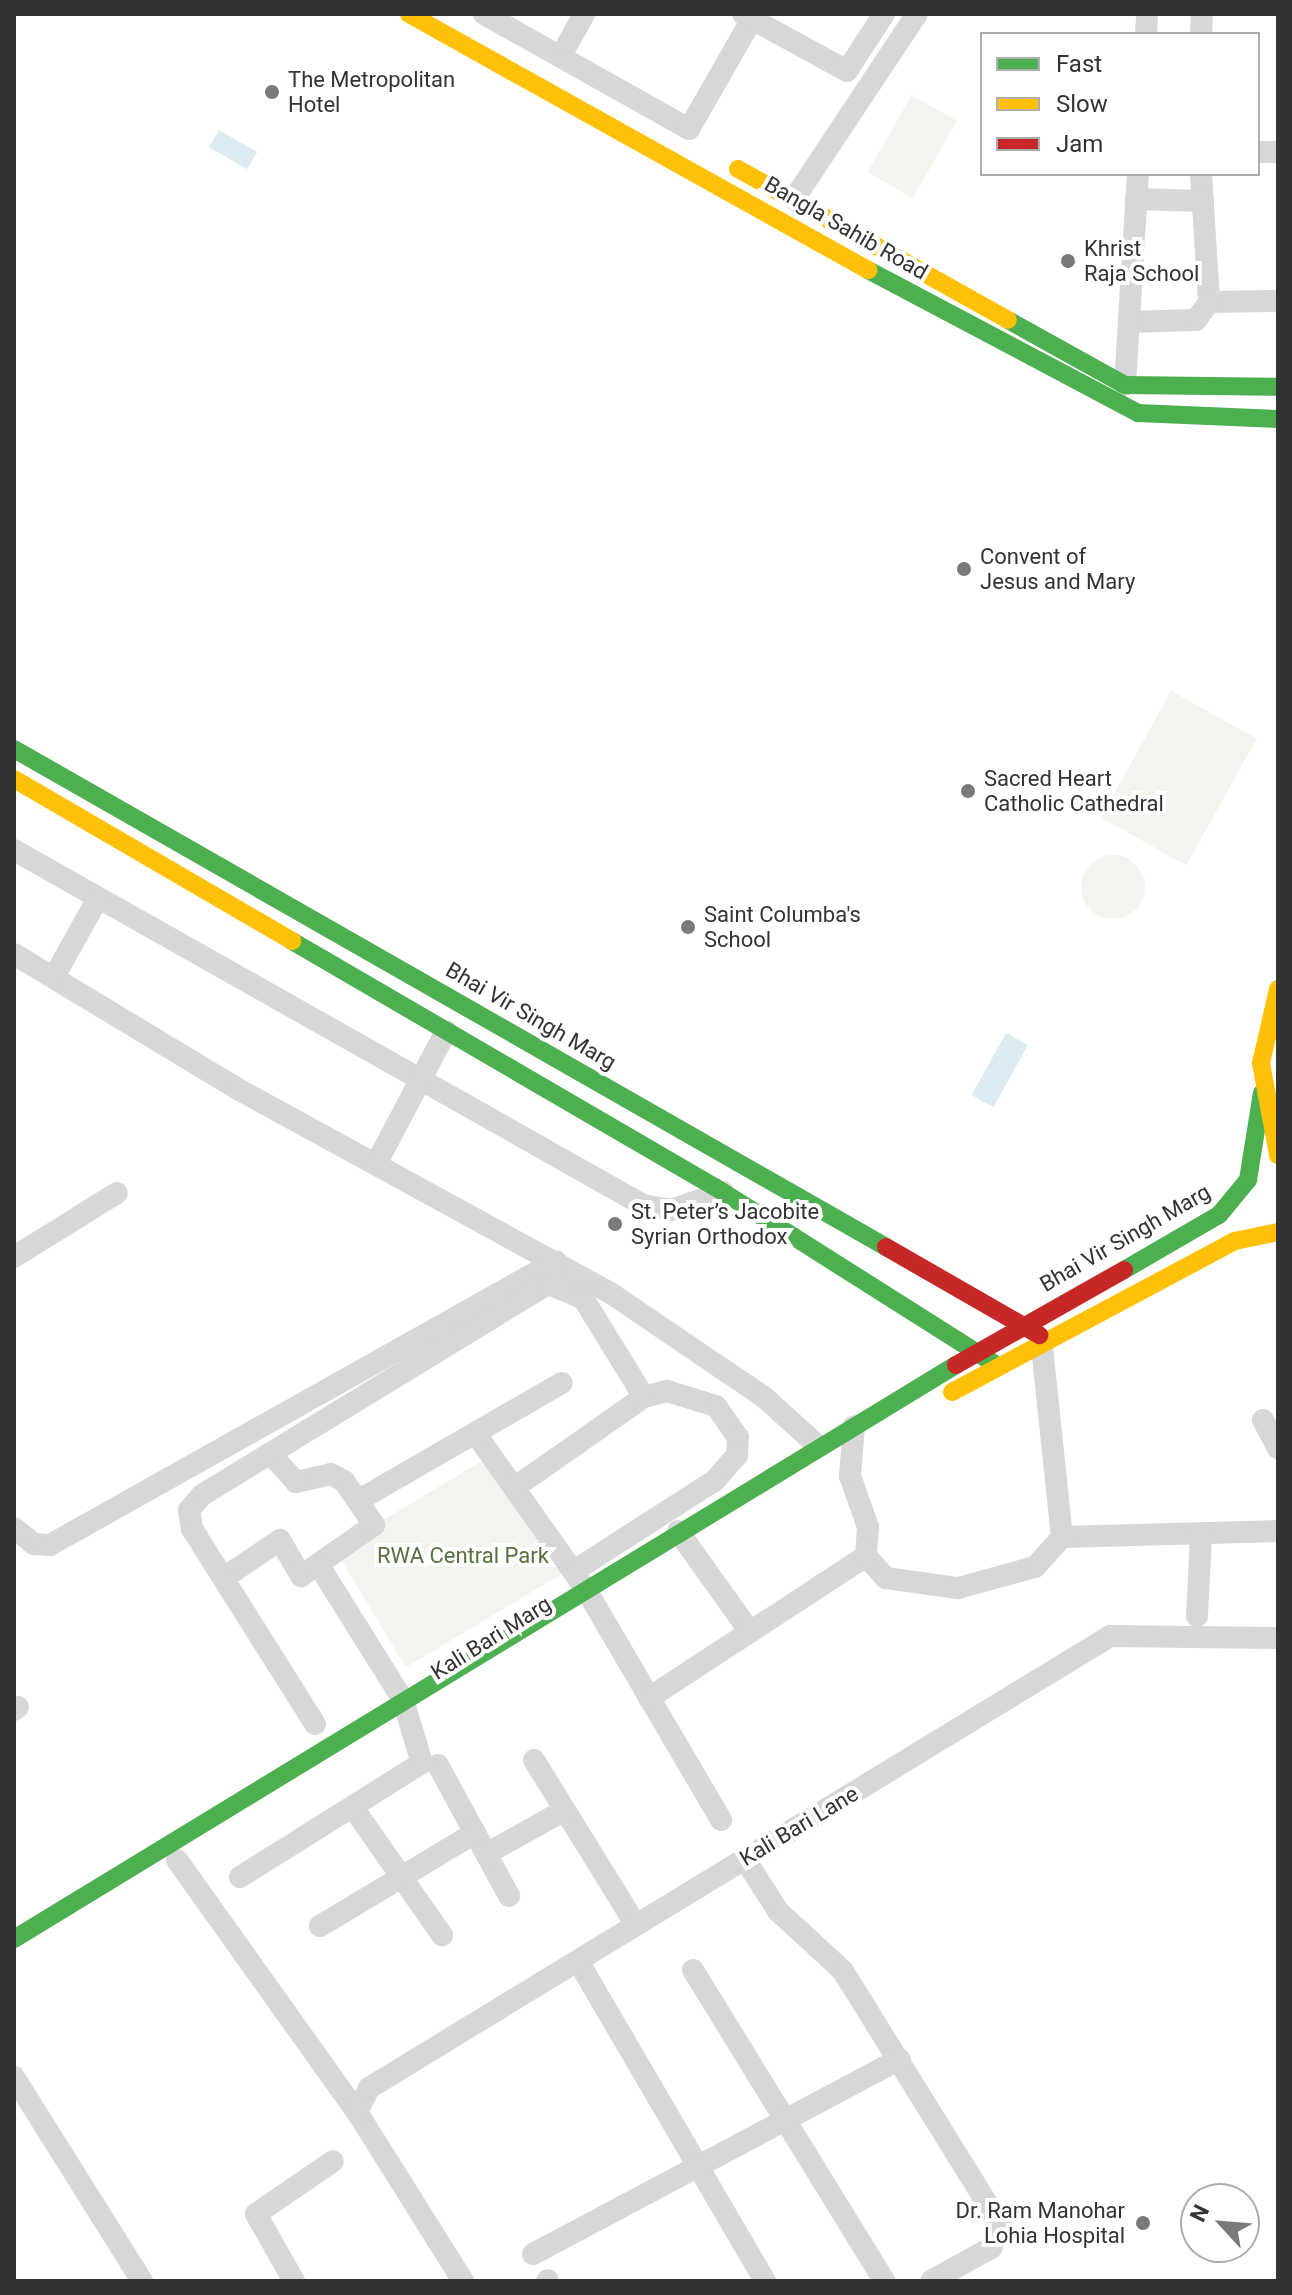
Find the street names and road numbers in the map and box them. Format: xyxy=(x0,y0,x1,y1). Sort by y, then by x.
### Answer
street label: Bangla Sahib Road xyxy=(760,171,932,285)
street label: Bhai Vir Singh Marg xyxy=(441,957,621,1075)
street label: Bhai Vir Singh Marg xyxy=(1035,1179,1215,1297)
street label: Kali Bari Marg xyxy=(426,1591,556,1685)
street label: Kali Bari Lane xyxy=(735,1780,863,1872)

